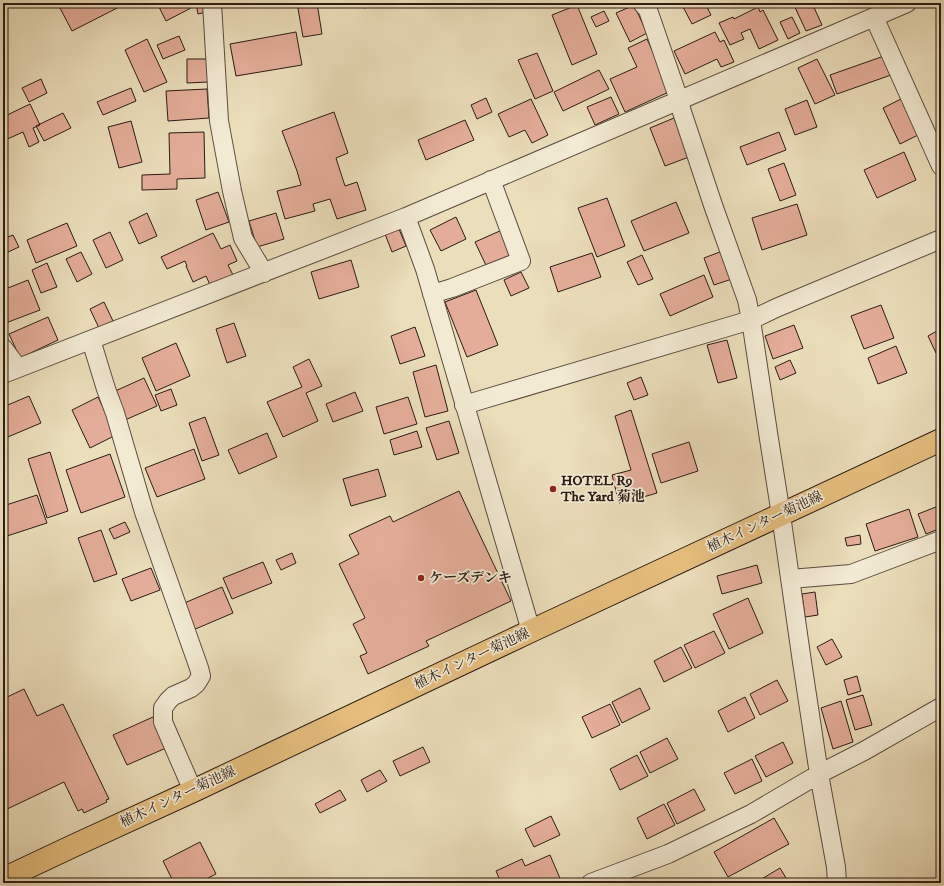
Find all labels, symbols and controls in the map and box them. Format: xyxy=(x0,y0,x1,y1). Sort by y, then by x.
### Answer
place label: HOTEL R9 The Yard 菊池 xyxy=(560,472,645,506)
marker: HOTEL R9 The Yard 菊池 xyxy=(548,484,558,494)
street label: 植木インター菊池線 xyxy=(704,487,826,557)
place label: ケーズデンキ xyxy=(429,569,512,587)
marker: ケーズデンキ xyxy=(416,573,426,583)
street label: 植木インター菊池線 xyxy=(411,624,533,694)
street label: 植木インター菊池線 xyxy=(117,762,239,832)

